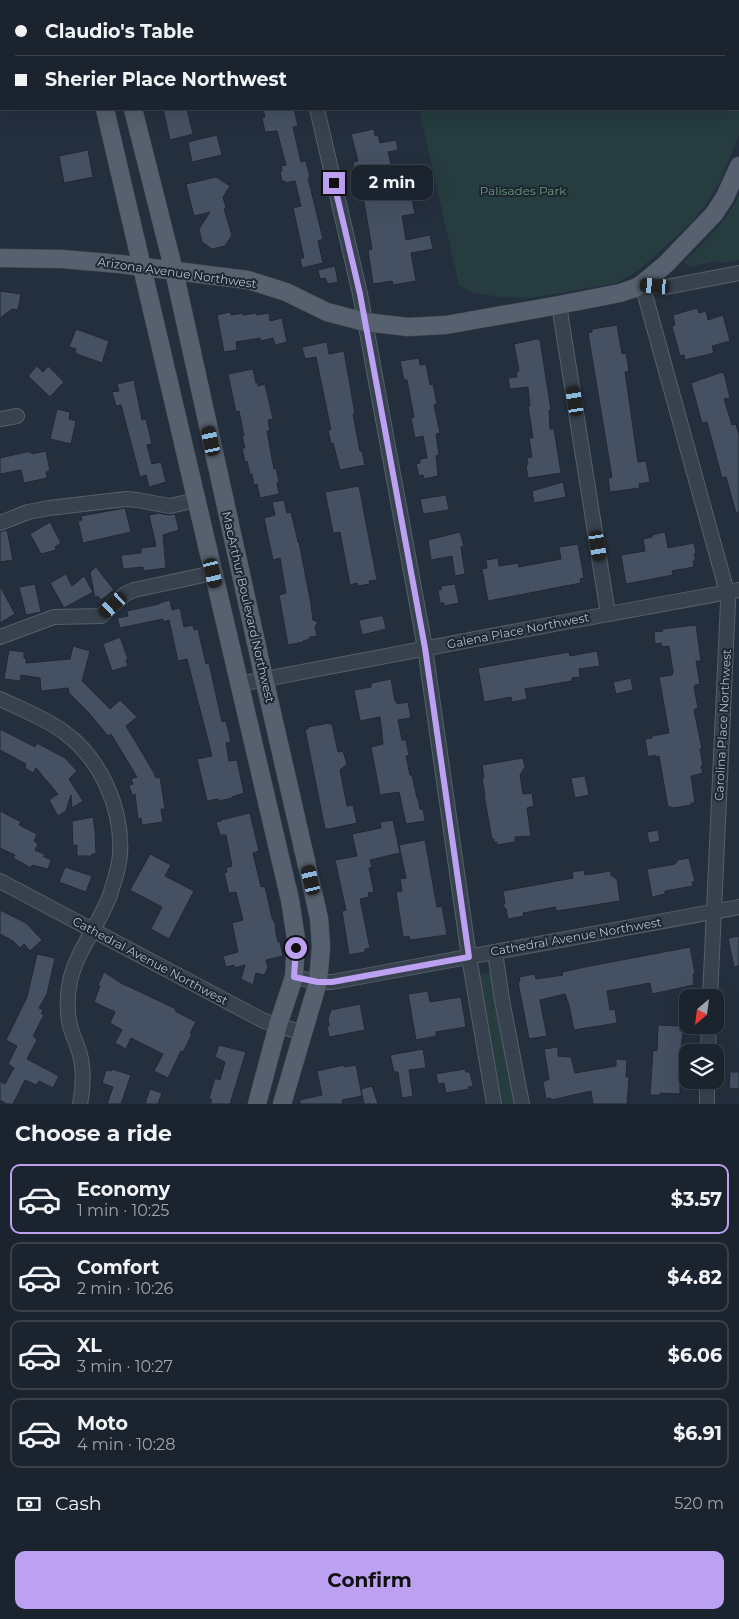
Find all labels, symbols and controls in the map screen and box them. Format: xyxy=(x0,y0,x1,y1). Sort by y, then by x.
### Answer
text: Claudio's Table xyxy=(45,20,194,43)
text: Sherier Place Northwest xyxy=(45,68,287,91)
callout: 2 min xyxy=(352,166,434,200)
route end xyxy=(323,172,345,194)
text: 2 min xyxy=(369,173,415,192)
park label: Palisades Park xyxy=(480,183,567,198)
street label: Arizona Avenue Northwest xyxy=(97,254,258,291)
car xyxy=(639,277,670,295)
car xyxy=(565,385,584,417)
car xyxy=(200,425,221,457)
street label: MacArthur Boulevard Northwest xyxy=(219,510,278,704)
car xyxy=(588,530,607,562)
car xyxy=(202,557,223,589)
car xyxy=(96,589,129,621)
street label: Galena Place Northwest xyxy=(445,609,590,652)
street label: Carolina Place Northwest xyxy=(711,649,734,801)
car xyxy=(300,864,321,896)
street label: Cathedral Avenue Northwest xyxy=(70,913,230,1008)
street label: Cathedral Avenue Northwest xyxy=(489,914,663,959)
route start xyxy=(285,937,307,959)
north arrow xyxy=(679,989,724,1034)
map controls xyxy=(679,989,724,1089)
button: layers xyxy=(679,1044,724,1089)
text: Choose a ride xyxy=(15,1120,172,1147)
icon: car xyxy=(17,1177,62,1222)
text: Economy xyxy=(77,1178,170,1201)
text: $3.57 xyxy=(671,1188,722,1211)
text: 1 min · 10:25 xyxy=(77,1201,169,1220)
icon: car xyxy=(17,1255,62,1300)
text: Comfort xyxy=(77,1256,159,1279)
text: $4.82 xyxy=(667,1266,722,1289)
text: 2 min · 10:26 xyxy=(77,1279,173,1298)
icon: car xyxy=(17,1333,62,1378)
text: XL xyxy=(77,1334,102,1357)
text: $6.06 xyxy=(668,1344,722,1367)
text: 3 min · 10:27 xyxy=(77,1357,173,1376)
icon: car xyxy=(17,1411,62,1456)
text: Moto xyxy=(77,1412,128,1435)
text: $6.91 xyxy=(673,1422,722,1445)
text: 4 min · 10:28 xyxy=(77,1435,175,1454)
icon: cash xyxy=(15,1490,43,1518)
text: Cash xyxy=(55,1492,102,1515)
text: 520 m xyxy=(674,1494,724,1513)
button: Confirm xyxy=(15,1551,724,1609)

